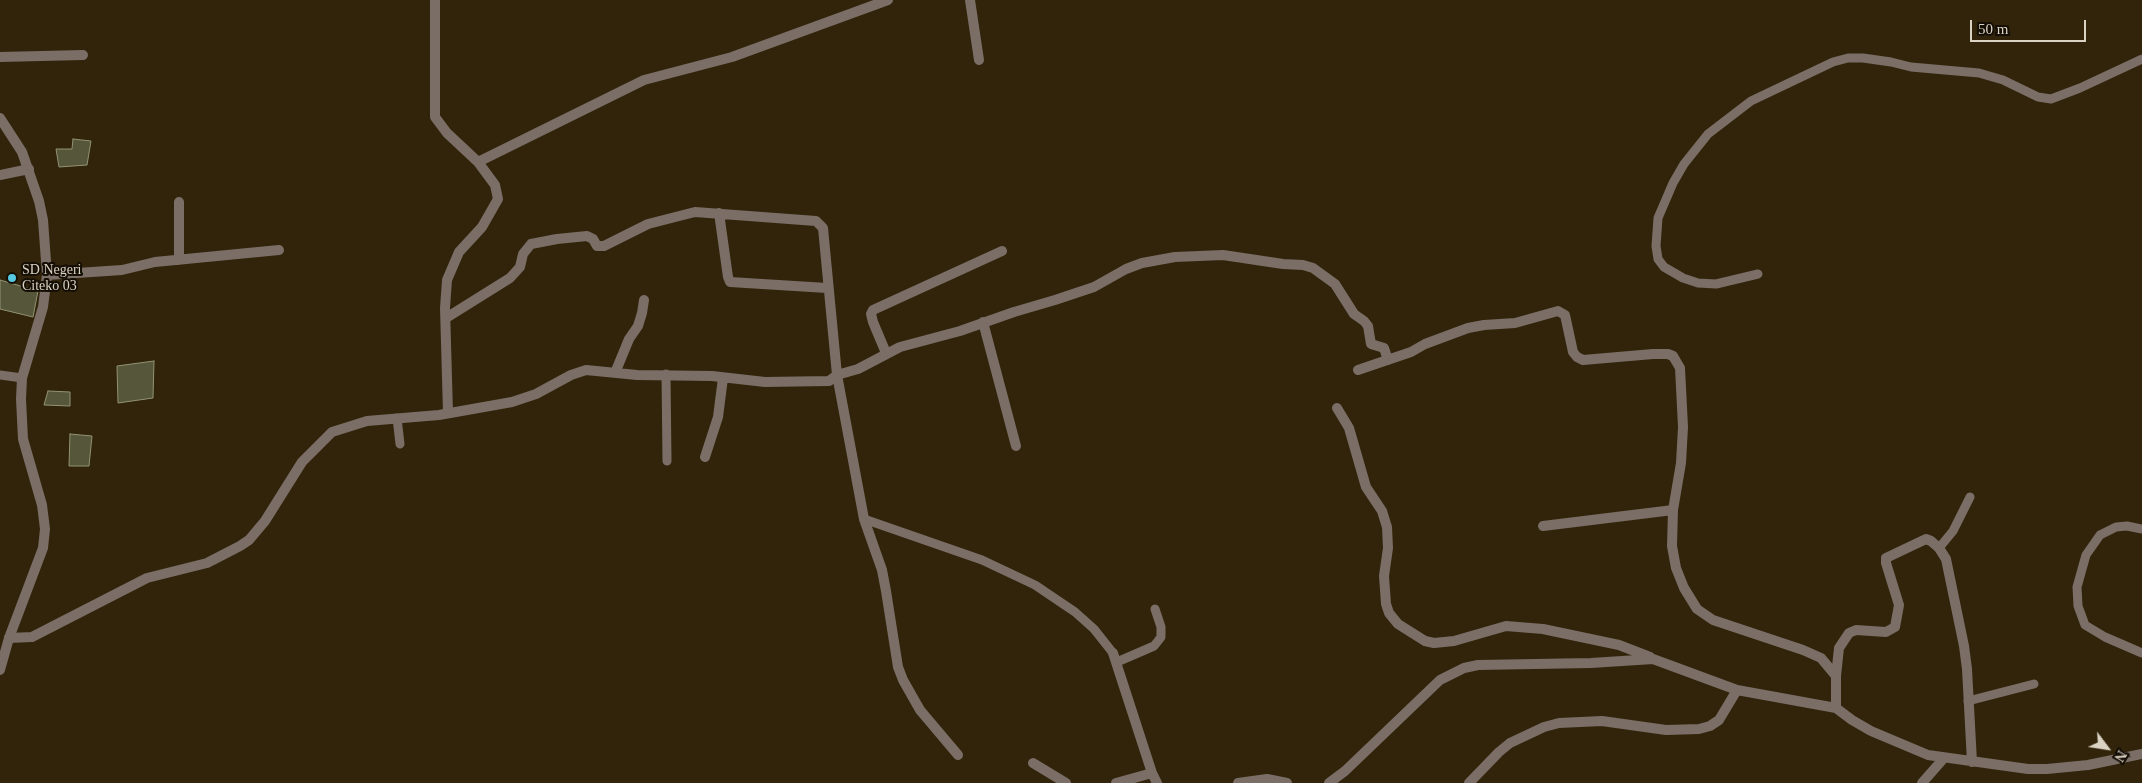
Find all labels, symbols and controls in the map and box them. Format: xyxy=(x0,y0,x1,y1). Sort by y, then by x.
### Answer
scale bar xyxy=(1972,10,2088,42)
text: 50 m xyxy=(1978,21,2008,37)
place label: SD Negeri Citeko 03 xyxy=(22,262,81,294)
marker: SD Negeri Citeko 03 xyxy=(6,272,18,284)
north arrow xyxy=(2082,723,2132,773)
text: N xyxy=(2111,748,2129,764)

